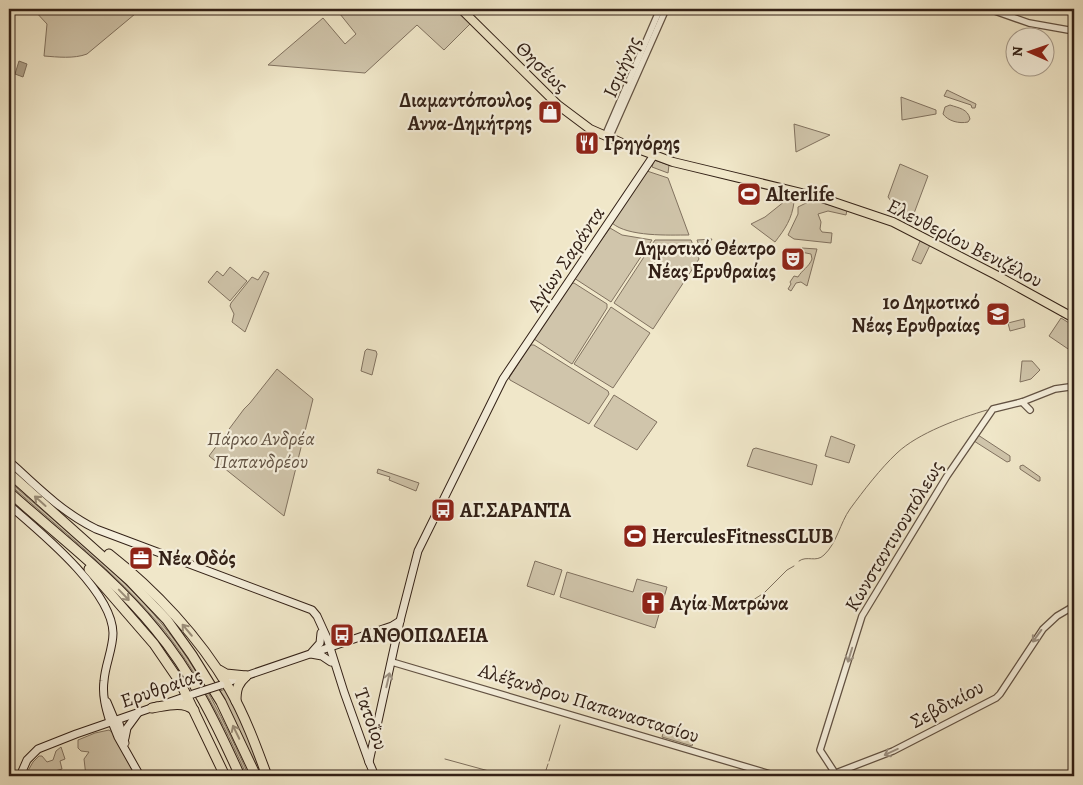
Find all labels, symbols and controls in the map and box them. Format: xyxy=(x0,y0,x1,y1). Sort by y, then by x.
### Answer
north arrow xyxy=(1006,28,1056,78)
street label: Ισμήνης xyxy=(597,32,647,102)
street label: Θησέως xyxy=(510,35,574,99)
text: N xyxy=(1008,46,1027,57)
place label: Διαμαντόπουλος Αννα-Δημήτρης xyxy=(399,87,532,137)
shop icon: Διαμαντόπουλος Αννα-Δημήτρης xyxy=(537,99,563,125)
restaurant icon: Γρηγόρης xyxy=(574,130,600,156)
place label: Γρηγόρης xyxy=(604,130,680,157)
sports icon: Alterlife xyxy=(736,181,762,207)
place label: Alterlife xyxy=(765,181,835,208)
street label: Ελευθερίου Βενιζέλου xyxy=(883,192,1047,294)
street label: Αγίων Σαράντα xyxy=(520,201,611,318)
place label: Δημοτικό Θέατρο Νέας Ερυθραίας xyxy=(635,235,776,285)
theatre icon: Δημοτικό Θέατρο Νέας Ερυθραίας xyxy=(780,246,806,272)
place label: 1ο Δημοτικό Νέας Ερυθραίας xyxy=(852,289,980,339)
school or university icon: 1ο Δημοτικό Νέας Ερυθραίας xyxy=(985,301,1011,327)
park label: Πάρκο Ανδρέα Παπανδρέου xyxy=(207,425,315,475)
street label: Κωνσταντινουπόλεως xyxy=(838,456,950,616)
one-way arrow xyxy=(34,495,47,507)
bus stop icon: ΑΓ.ΣΑΡΑΝΤΑ xyxy=(430,497,456,523)
place label: ΑΓ.ΣΑΡΑΝΤΑ xyxy=(459,497,572,524)
sports icon: HerculesFitnessCLUB xyxy=(622,523,648,549)
place label: HerculesFitnessCLUB xyxy=(652,523,834,550)
office icon: Νέα Οδός xyxy=(128,545,154,571)
place label: Νέα Οδός xyxy=(158,545,236,572)
one-way arrow xyxy=(118,589,130,601)
church icon: Αγία Ματρώνα xyxy=(640,590,666,616)
place label: Αγία Ματρώνα xyxy=(669,590,789,617)
bus stop icon: ΑΝΘΟΠΩΛΕΙΑ xyxy=(329,622,355,648)
place label: ΑΝΘΟΠΩΛΕΙΑ xyxy=(359,622,488,649)
one-way arrow xyxy=(181,624,192,637)
one-way arrow xyxy=(1032,629,1042,643)
one-way arrow xyxy=(845,647,855,663)
street label: Αλέξανδρου Παπαναστασίου xyxy=(474,656,703,749)
street label: Ερυθραίας xyxy=(117,662,205,714)
one-way arrow xyxy=(384,673,393,689)
street label: Σεβδικίου xyxy=(906,673,988,735)
street label: Τατοΐου xyxy=(347,684,395,754)
one-way arrow xyxy=(230,725,240,740)
one-way arrow xyxy=(884,748,899,757)

